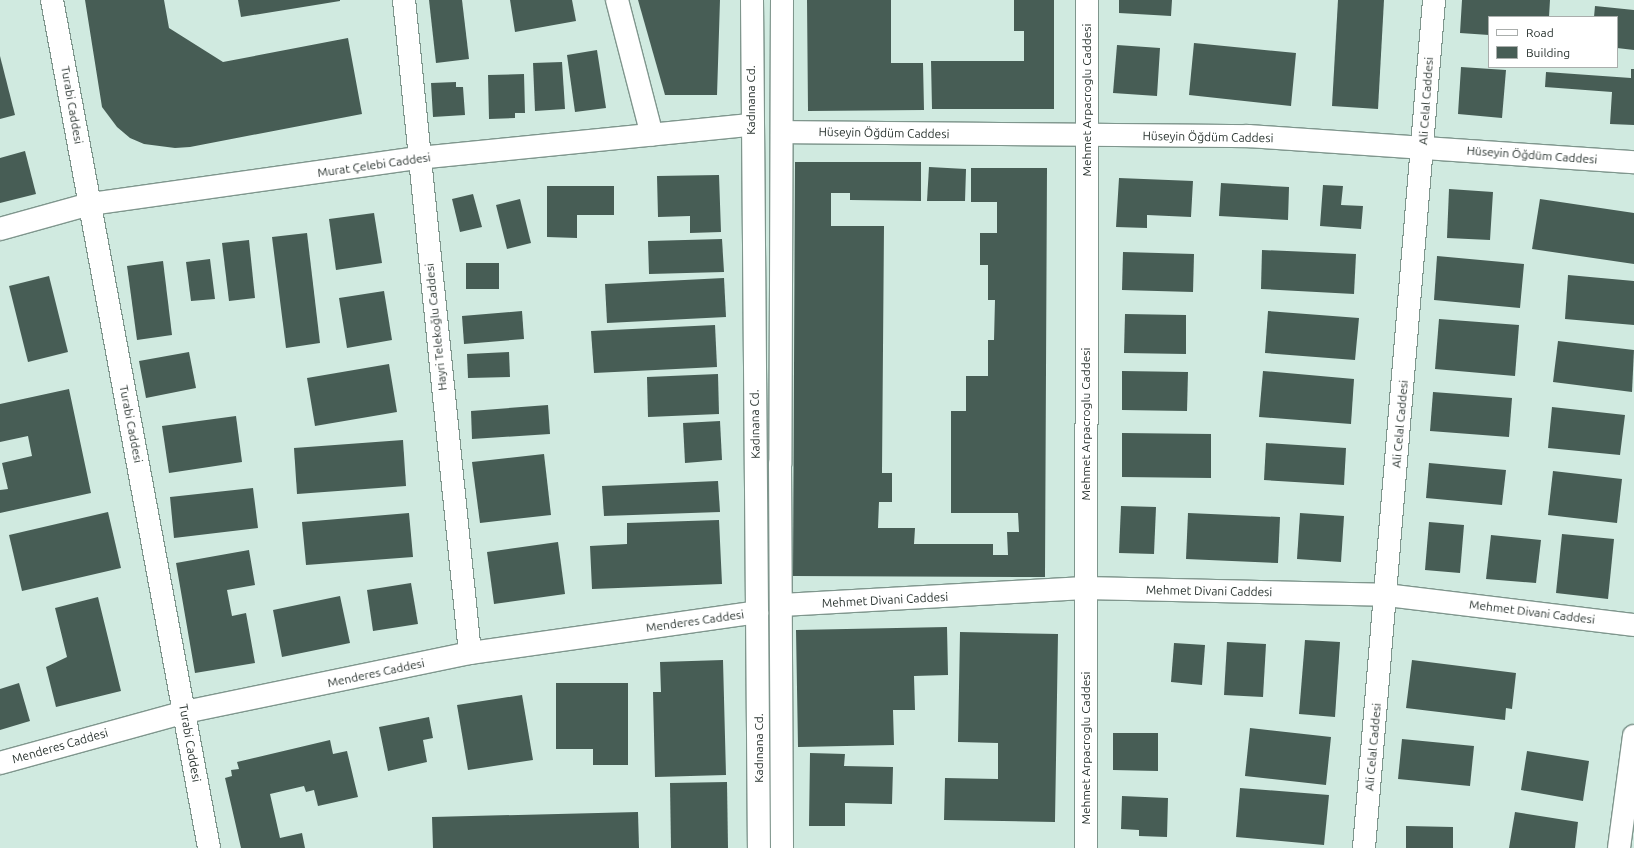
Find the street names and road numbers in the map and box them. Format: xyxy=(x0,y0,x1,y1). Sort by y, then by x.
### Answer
street label: Mehmet Arpacroglu Caddesi xyxy=(1080,24,1094,176)
street label: Ali Celal Caddesi xyxy=(1416,57,1436,145)
street label: Turabi Caddesi xyxy=(58,65,86,145)
street label: Kadınana Cd. xyxy=(744,65,758,135)
street label: Hüseyin Öğdüm Caddesi xyxy=(818,125,950,141)
street label: Hüseyin Öğdüm Caddesi xyxy=(1142,129,1274,145)
street label: Hüseyin Öğdüm Caddesi xyxy=(1466,143,1598,167)
street label: Murat Çelebi Caddesi xyxy=(316,150,432,180)
street label: Hayri Telekoğlu Caddesi xyxy=(422,263,450,391)
street label: Mehmet Arpacroglu Caddesi xyxy=(1079,348,1093,500)
street label: Ali Celal Caddesi xyxy=(1389,379,1411,469)
street label: Turabi Caddesi xyxy=(116,384,146,464)
street label: Kadınana Cd. xyxy=(747,389,763,459)
street label: Mehmet Divani Caddesi xyxy=(1146,583,1272,599)
street label: Mehmet Divani Caddesi xyxy=(821,589,949,611)
street label: Mehmet Divani Caddesi xyxy=(1468,597,1596,627)
street label: Menderes Caddesi xyxy=(645,607,745,635)
street label: Menderes Caddesi xyxy=(326,656,426,690)
street label: Mehmet Arpacroglu Caddesi xyxy=(1079,672,1093,824)
street label: Ali Celal Caddesi xyxy=(1362,702,1384,792)
street label: Turabi Caddesi xyxy=(176,703,204,783)
street label: Kadınana Cd. xyxy=(752,713,766,783)
street label: Menderes Caddesi xyxy=(10,725,110,767)

